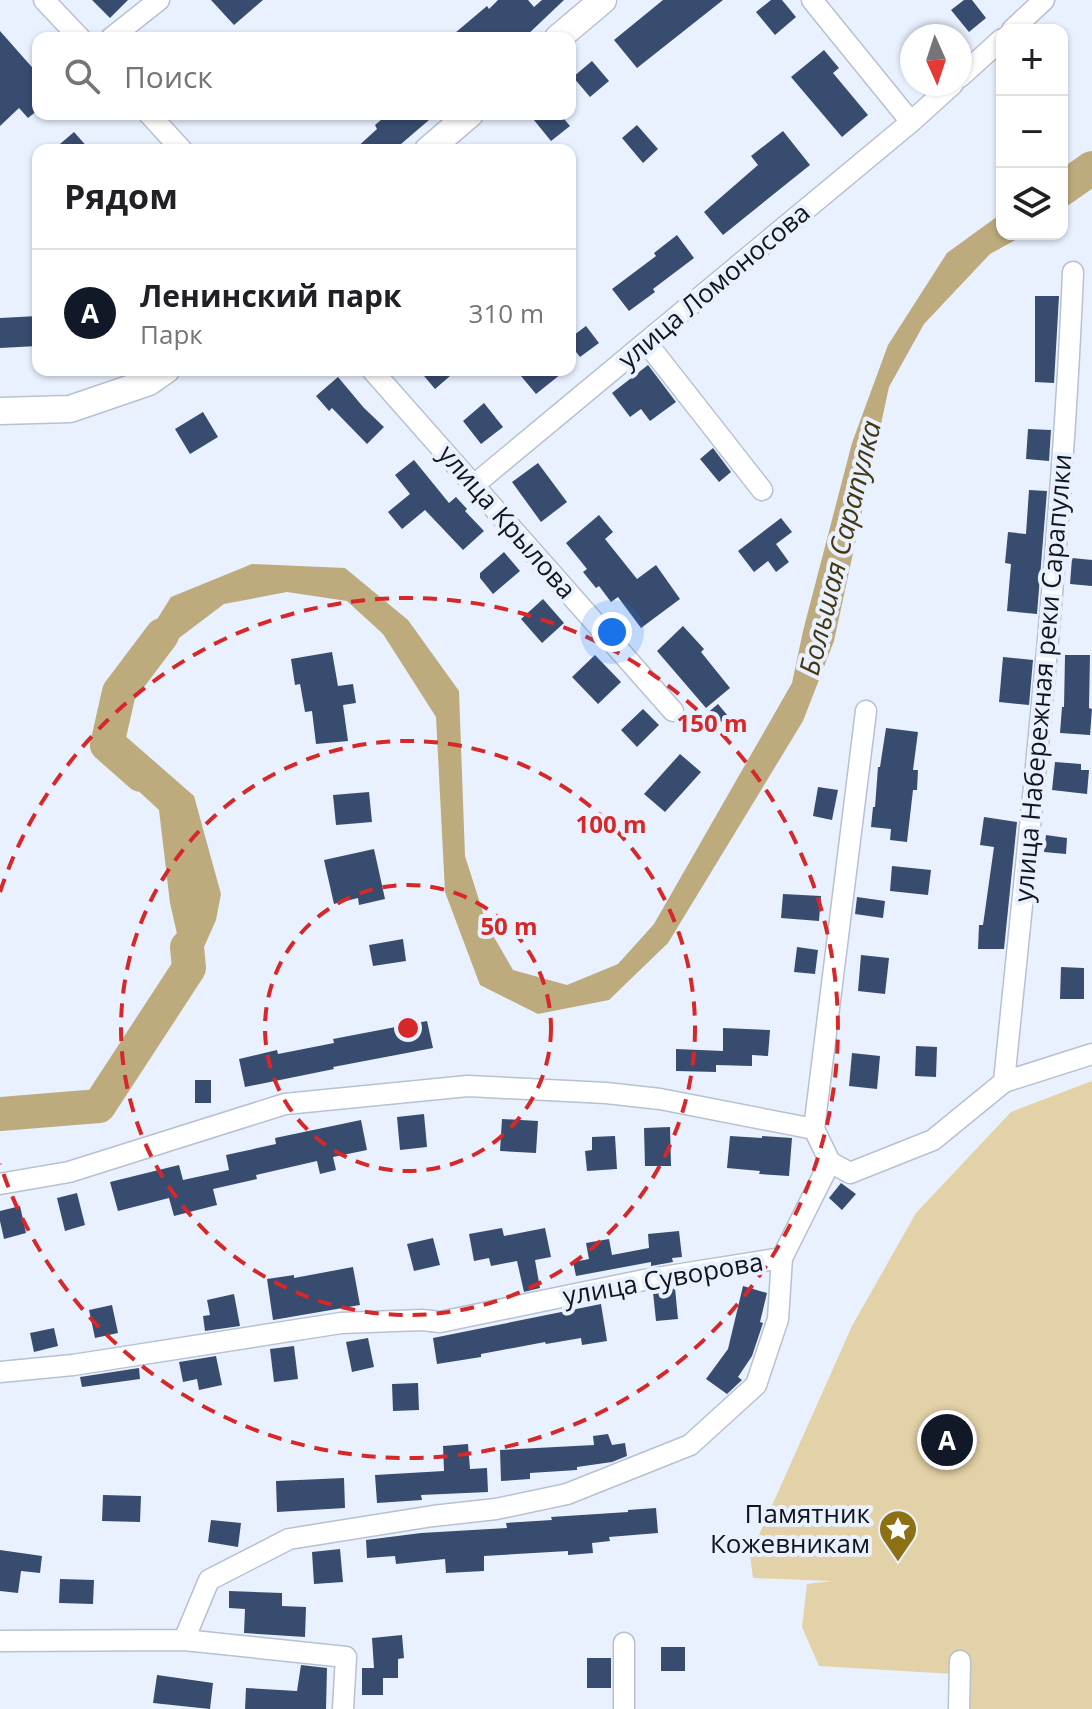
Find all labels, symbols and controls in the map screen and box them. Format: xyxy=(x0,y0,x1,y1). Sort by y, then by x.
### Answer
north arrow xyxy=(900,24,972,96)
map controls xyxy=(996,24,1068,240)
button: + xyxy=(996,24,1068,96)
search box xyxy=(32,32,576,120)
icon: search xyxy=(60,54,104,98)
text: Поиск xyxy=(124,56,213,97)
button: − xyxy=(996,96,1068,168)
button: layers xyxy=(996,168,1068,240)
text: Рядом xyxy=(64,173,178,219)
street label: улица Ломоносова xyxy=(610,194,817,376)
text: Ленинский парк xyxy=(140,275,402,316)
text: A xyxy=(81,295,99,331)
text: 310 m xyxy=(469,295,544,331)
text: Парк xyxy=(140,316,203,352)
water label: Большая Сарапулка xyxy=(789,416,889,679)
street label: улица Крылова xyxy=(431,436,585,606)
street label: улица Набережная реки Сарапулки xyxy=(1004,452,1080,903)
your location xyxy=(592,612,632,652)
text: 150 m xyxy=(677,706,747,739)
text: 100 m xyxy=(576,807,646,840)
text: 50 m xyxy=(480,909,538,942)
centre of rings xyxy=(394,1014,422,1042)
street label: улица Суворова xyxy=(560,1243,766,1313)
pin: A xyxy=(921,1410,973,1470)
place label: Памятник Кожевникам xyxy=(710,1495,871,1561)
place icon: Памятник Кожевникам xyxy=(877,1508,919,1563)

